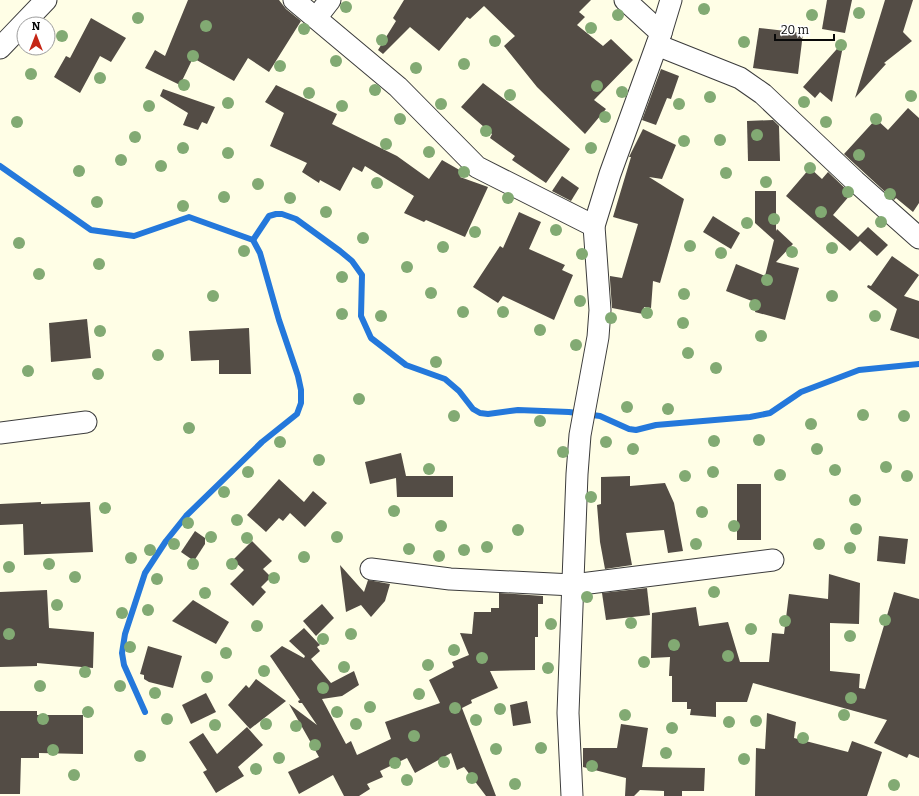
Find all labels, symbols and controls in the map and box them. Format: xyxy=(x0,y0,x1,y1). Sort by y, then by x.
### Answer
north arrow xyxy=(16,16,56,56)
scale bar xyxy=(775,16,834,42)
text: N xyxy=(32,20,41,33)
text: 20 m xyxy=(781,23,810,37)

